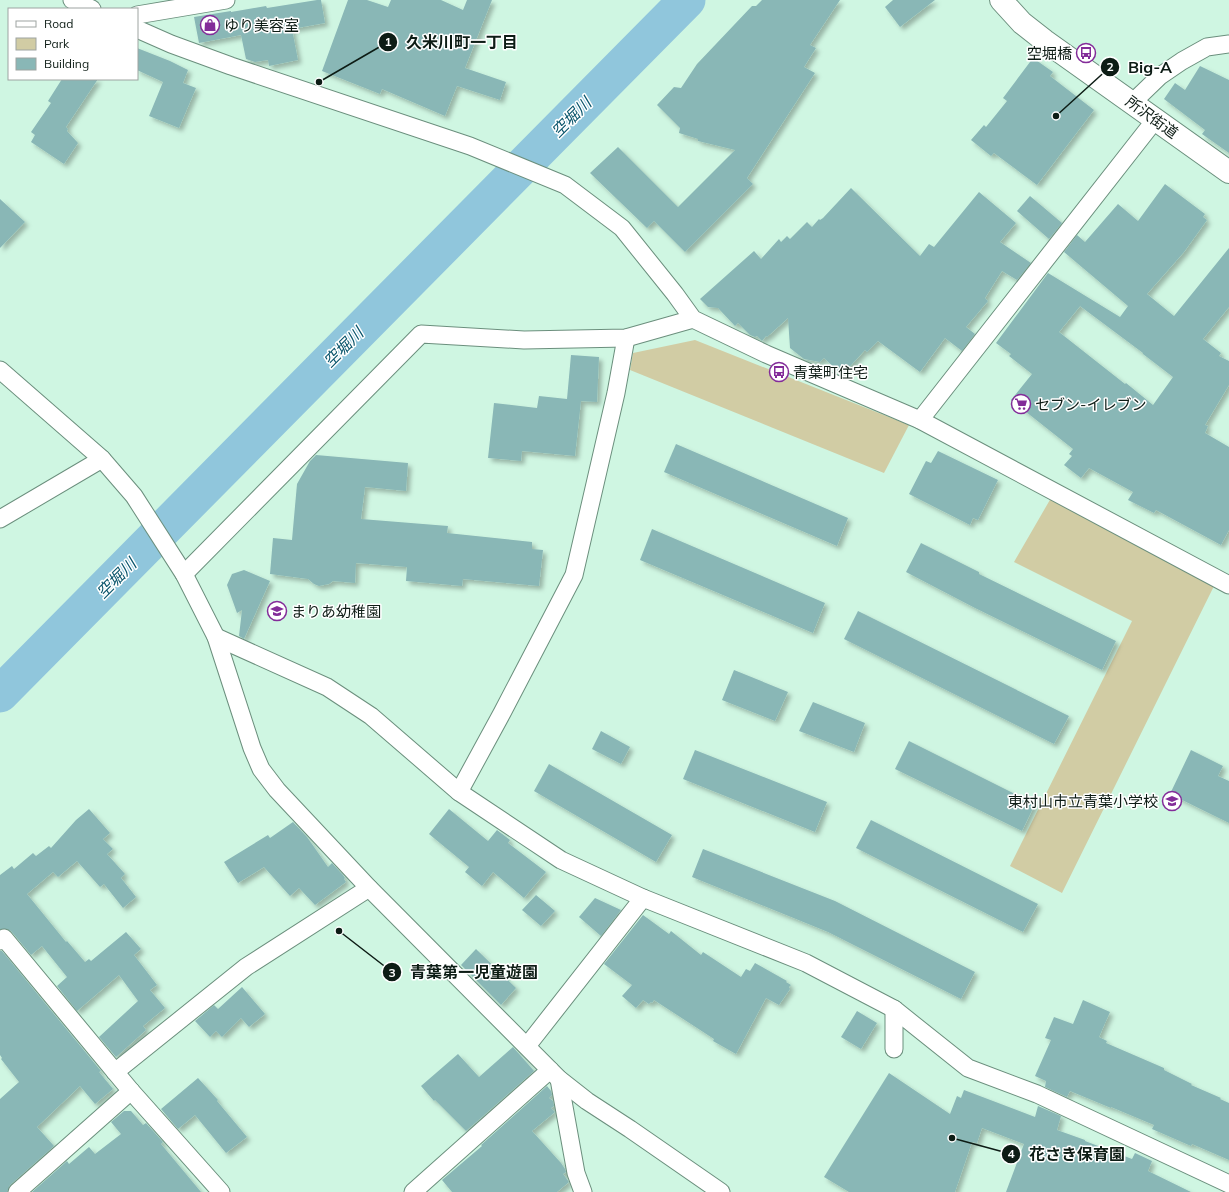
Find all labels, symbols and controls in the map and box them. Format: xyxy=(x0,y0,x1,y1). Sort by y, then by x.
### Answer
legend xyxy=(8,8,138,80)
shop icon: ゆり美容室 xyxy=(199,14,221,36)
text: Road xyxy=(44,16,73,31)
place label: ゆり美容室 xyxy=(224,16,299,35)
callout: 久米川町一丁目 xyxy=(378,28,526,56)
text: 久米川町一丁目 xyxy=(406,32,518,52)
text: 1 xyxy=(384,34,392,49)
text: Park xyxy=(44,36,70,51)
bus stop icon: 空堀橋 xyxy=(1075,42,1097,64)
place label: 空堀橋 xyxy=(1027,44,1072,63)
callout: Big-A xyxy=(1100,53,1180,81)
text: Building xyxy=(44,56,89,71)
text: Big-A xyxy=(1128,57,1172,77)
text: 2 xyxy=(1106,59,1114,74)
water label: 空堀川 xyxy=(547,92,596,141)
street label: 所沢街道 xyxy=(1122,92,1182,142)
water label: 空堀川 xyxy=(319,322,368,371)
bus stop icon: 青葉町住宅 xyxy=(768,361,790,383)
place label: 青葉町住宅 xyxy=(793,363,868,382)
supermarket icon: セブン-イレブン xyxy=(1010,393,1032,415)
place label: セブン-イレブン xyxy=(1035,395,1146,414)
water label: 空堀川 xyxy=(92,553,141,602)
school or university icon: まりあ幼稚園 xyxy=(266,600,288,622)
place label: まりあ幼稚園 xyxy=(291,602,381,621)
school or university icon: 東村山市立青葉小学校 xyxy=(1161,790,1183,812)
place label: 東村山市立青葉小学校 xyxy=(1008,792,1158,811)
callout: 青葉第一児童遊園 xyxy=(382,958,546,986)
text: 青葉第一児童遊園 xyxy=(410,962,538,982)
text: 3 xyxy=(388,965,396,980)
callout: 花さき保育園 xyxy=(1001,1140,1133,1168)
text: 花さき保育園 xyxy=(1029,1144,1125,1164)
text: 4 xyxy=(1007,1146,1015,1161)

